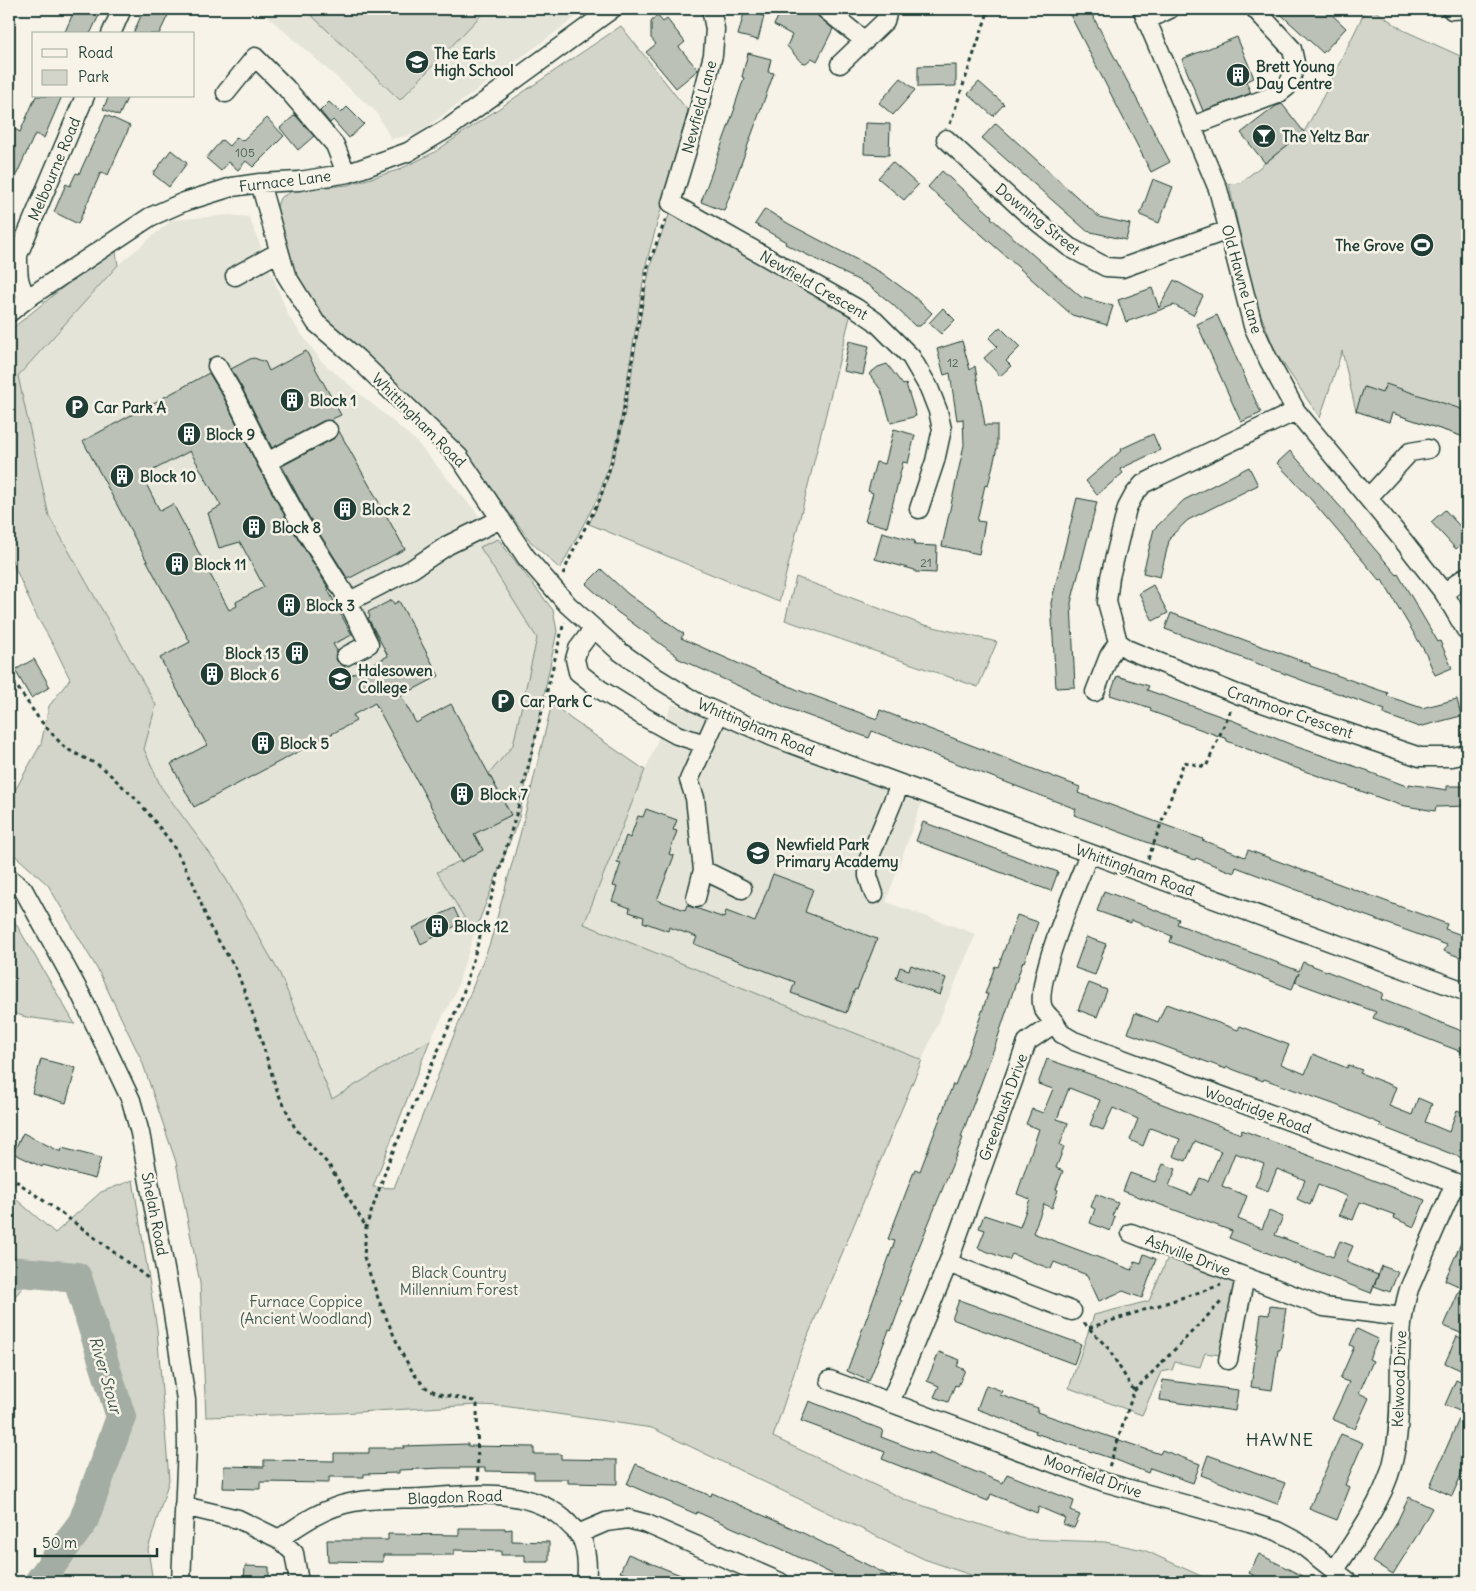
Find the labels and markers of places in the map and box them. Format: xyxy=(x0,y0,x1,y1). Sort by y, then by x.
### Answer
place label: The Earls High School xyxy=(434,44,514,81)
school or university icon: The Earls High School xyxy=(404,49,430,75)
place label: Brett Young Day Centre xyxy=(1256,57,1335,94)
building icon: Brett Young Day Centre xyxy=(1225,62,1251,88)
bar icon: The Yeltz Bar xyxy=(1251,123,1277,149)
place label: The Yeltz Bar xyxy=(1282,127,1370,146)
sports icon: The Grove xyxy=(1409,232,1435,258)
place label: The Grove xyxy=(1335,236,1404,255)
building icon: Block 1 xyxy=(279,387,305,413)
place label: Block 1 xyxy=(310,391,356,410)
parking icon: Car Park A xyxy=(64,394,90,420)
place label: Car Park A xyxy=(94,398,167,417)
building icon: Block 9 xyxy=(176,421,202,447)
place label: Block 9 xyxy=(206,425,255,444)
building icon: Block 10 xyxy=(109,463,135,489)
place label: Block 10 xyxy=(140,467,196,486)
building icon: Block 2 xyxy=(332,496,358,522)
place label: Block 2 xyxy=(362,500,411,519)
building icon: Block 8 xyxy=(241,514,267,540)
place label: Block 8 xyxy=(272,518,321,537)
building icon: Block 11 xyxy=(164,551,190,577)
place label: Block 11 xyxy=(194,555,246,574)
building icon: Block 3 xyxy=(276,592,302,618)
place label: Block 3 xyxy=(306,596,355,615)
building icon: Block 13 xyxy=(284,640,310,666)
place label: Block 13 xyxy=(225,644,280,663)
building icon: Block 6 xyxy=(199,661,225,687)
place label: Halesowen College xyxy=(358,661,433,698)
place label: Block 6 xyxy=(230,665,279,684)
school or university icon: Halesowen College xyxy=(327,666,353,692)
parking icon: Car Park C xyxy=(490,688,516,714)
place label: Car Park C xyxy=(520,692,593,711)
building icon: Block 5 xyxy=(250,730,276,756)
place label: Block 5 xyxy=(280,734,329,753)
building icon: Block 7 xyxy=(449,781,475,807)
place label: Block 7 xyxy=(480,785,528,804)
place label: Newfield Park Primary Academy xyxy=(776,835,899,872)
school or university icon: Newfield Park Primary Academy xyxy=(745,840,771,866)
building icon: Block 12 xyxy=(424,913,450,939)
place label: Block 12 xyxy=(454,917,509,936)

